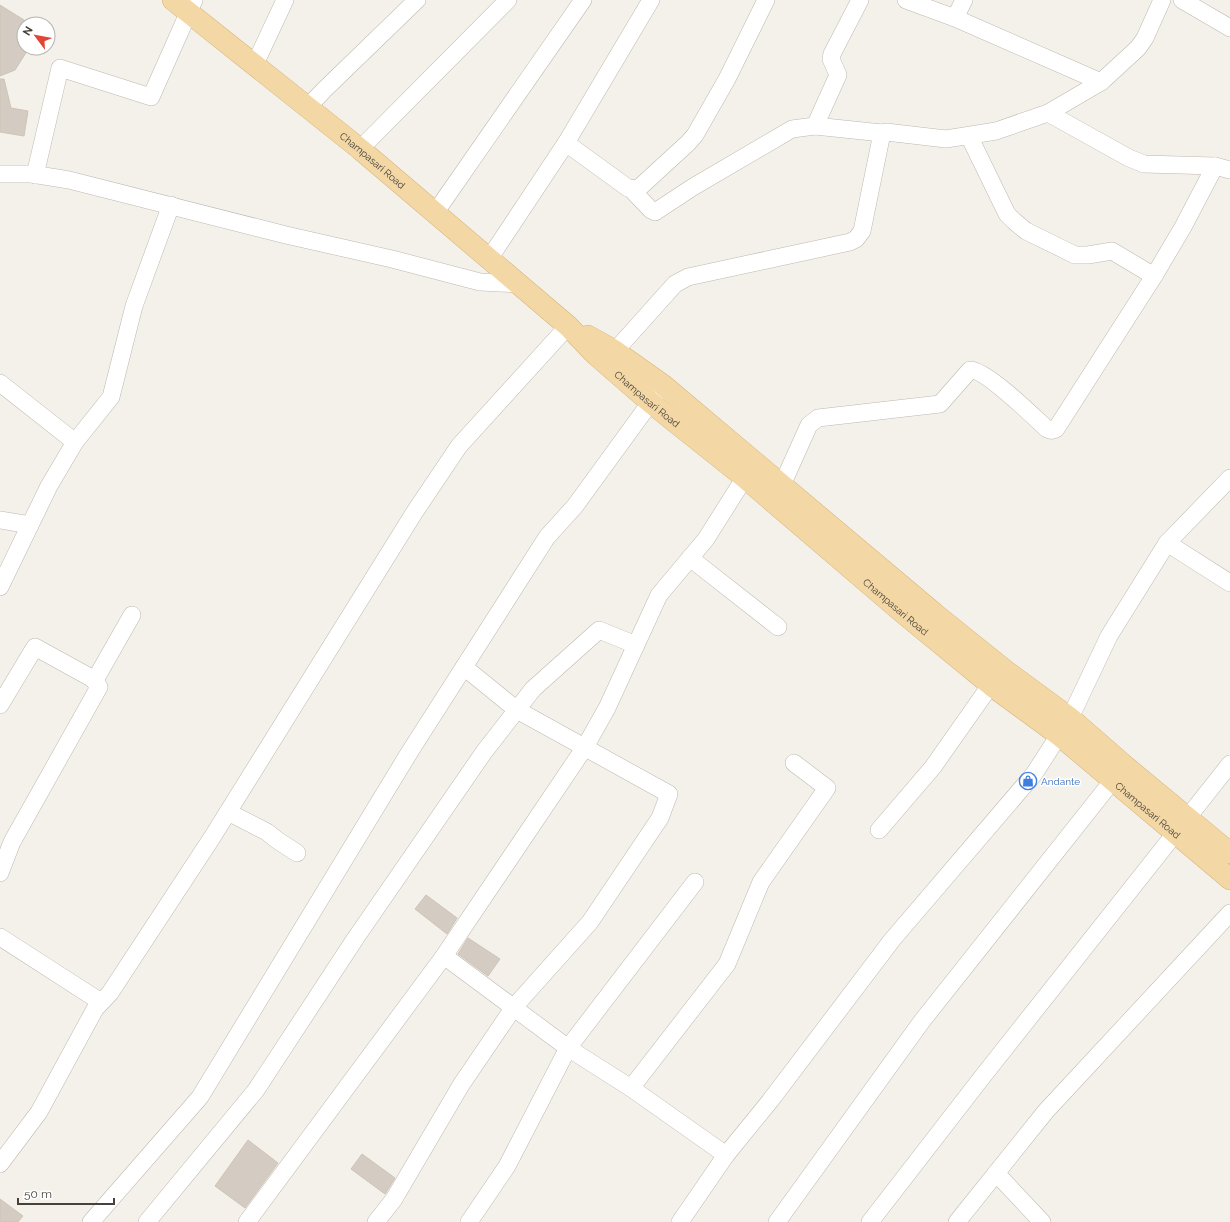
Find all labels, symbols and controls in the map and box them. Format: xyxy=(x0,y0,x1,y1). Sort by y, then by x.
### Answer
north arrow xyxy=(16,16,56,56)
text: N xyxy=(20,24,36,38)
street label: Champasari Road xyxy=(338,130,407,191)
street label: Champasari Road xyxy=(612,369,682,430)
street label: Champasari Road xyxy=(861,576,930,637)
shop icon: Andante xyxy=(1018,771,1038,791)
place label: Andante xyxy=(1041,776,1080,787)
street label: Champasari Road xyxy=(1113,780,1182,841)
scale bar xyxy=(18,1180,114,1206)
text: 50 m xyxy=(24,1187,52,1201)

